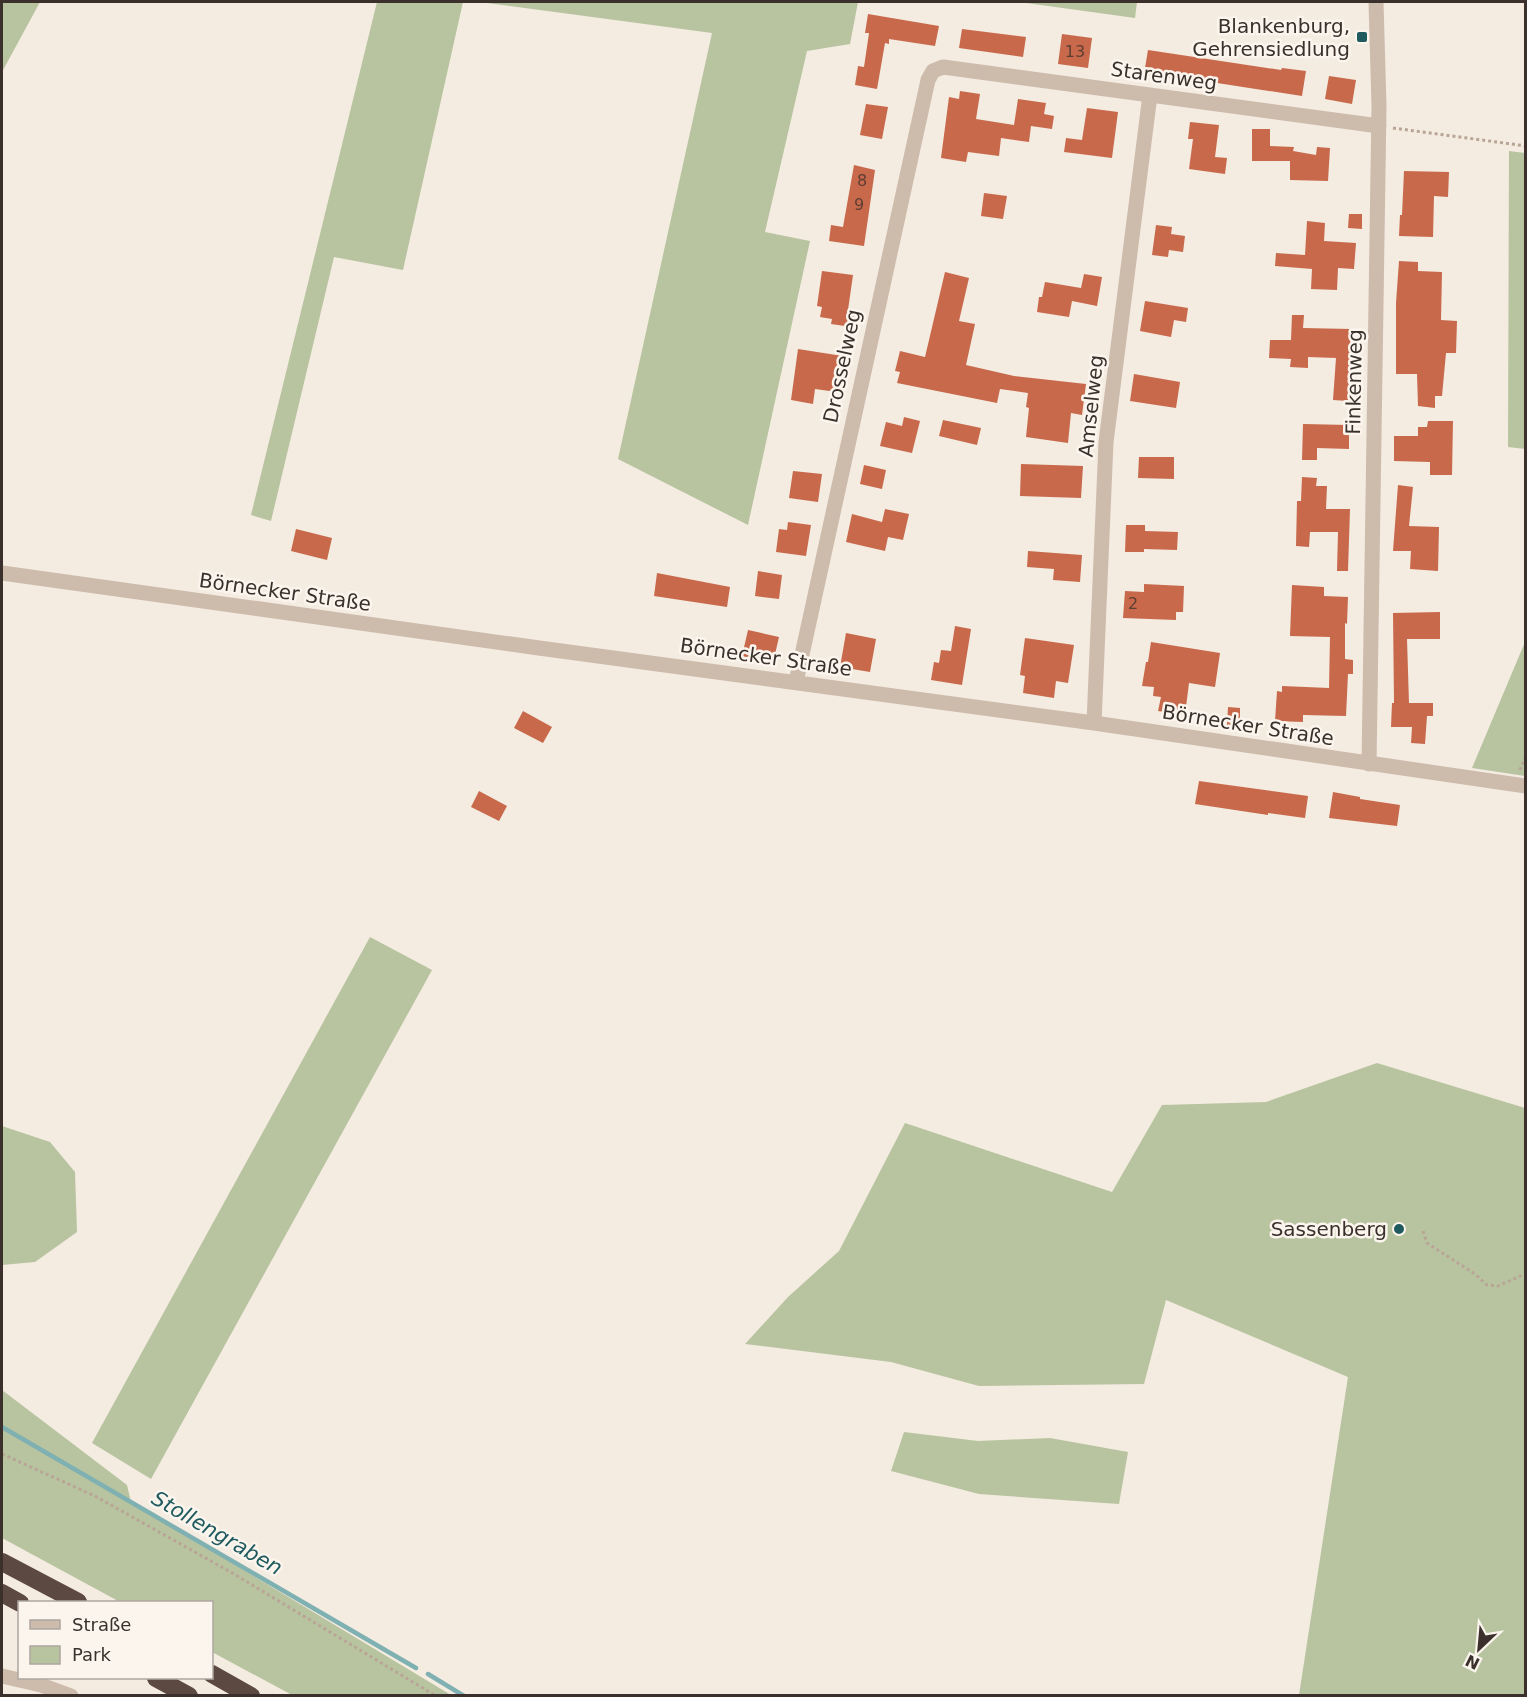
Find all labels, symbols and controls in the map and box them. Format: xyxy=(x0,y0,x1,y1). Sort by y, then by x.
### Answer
place label: Blankenburg, Gehrensiedlung xyxy=(1192,14,1350,61)
marker: Blankenburg, Gehrensiedlung xyxy=(1355,30,1369,44)
house number: 13 xyxy=(1065,42,1085,61)
street label: Starenweg xyxy=(1109,57,1219,95)
house number: 8 xyxy=(857,171,867,190)
house number: 9 xyxy=(854,195,864,214)
street label: Drosselweg xyxy=(818,307,866,425)
street label: Finkenweg xyxy=(1341,329,1367,435)
street label: Amselweg xyxy=(1074,354,1108,458)
street label: Börnecker Straße xyxy=(197,568,373,616)
house number: 2 xyxy=(1128,594,1138,613)
street label: Börnecker Straße xyxy=(678,633,854,681)
street label: Börnecker Straße xyxy=(1160,700,1336,750)
place label: Sassenberg xyxy=(1271,1217,1387,1241)
marker: Sassenberg xyxy=(1392,1222,1406,1236)
water label: Stollengraben xyxy=(147,1486,287,1580)
legend xyxy=(18,1601,213,1679)
text: Straße xyxy=(72,1614,131,1635)
north arrow xyxy=(1449,1619,1509,1679)
text: Park xyxy=(72,1644,111,1665)
text: N xyxy=(1462,1651,1483,1674)

